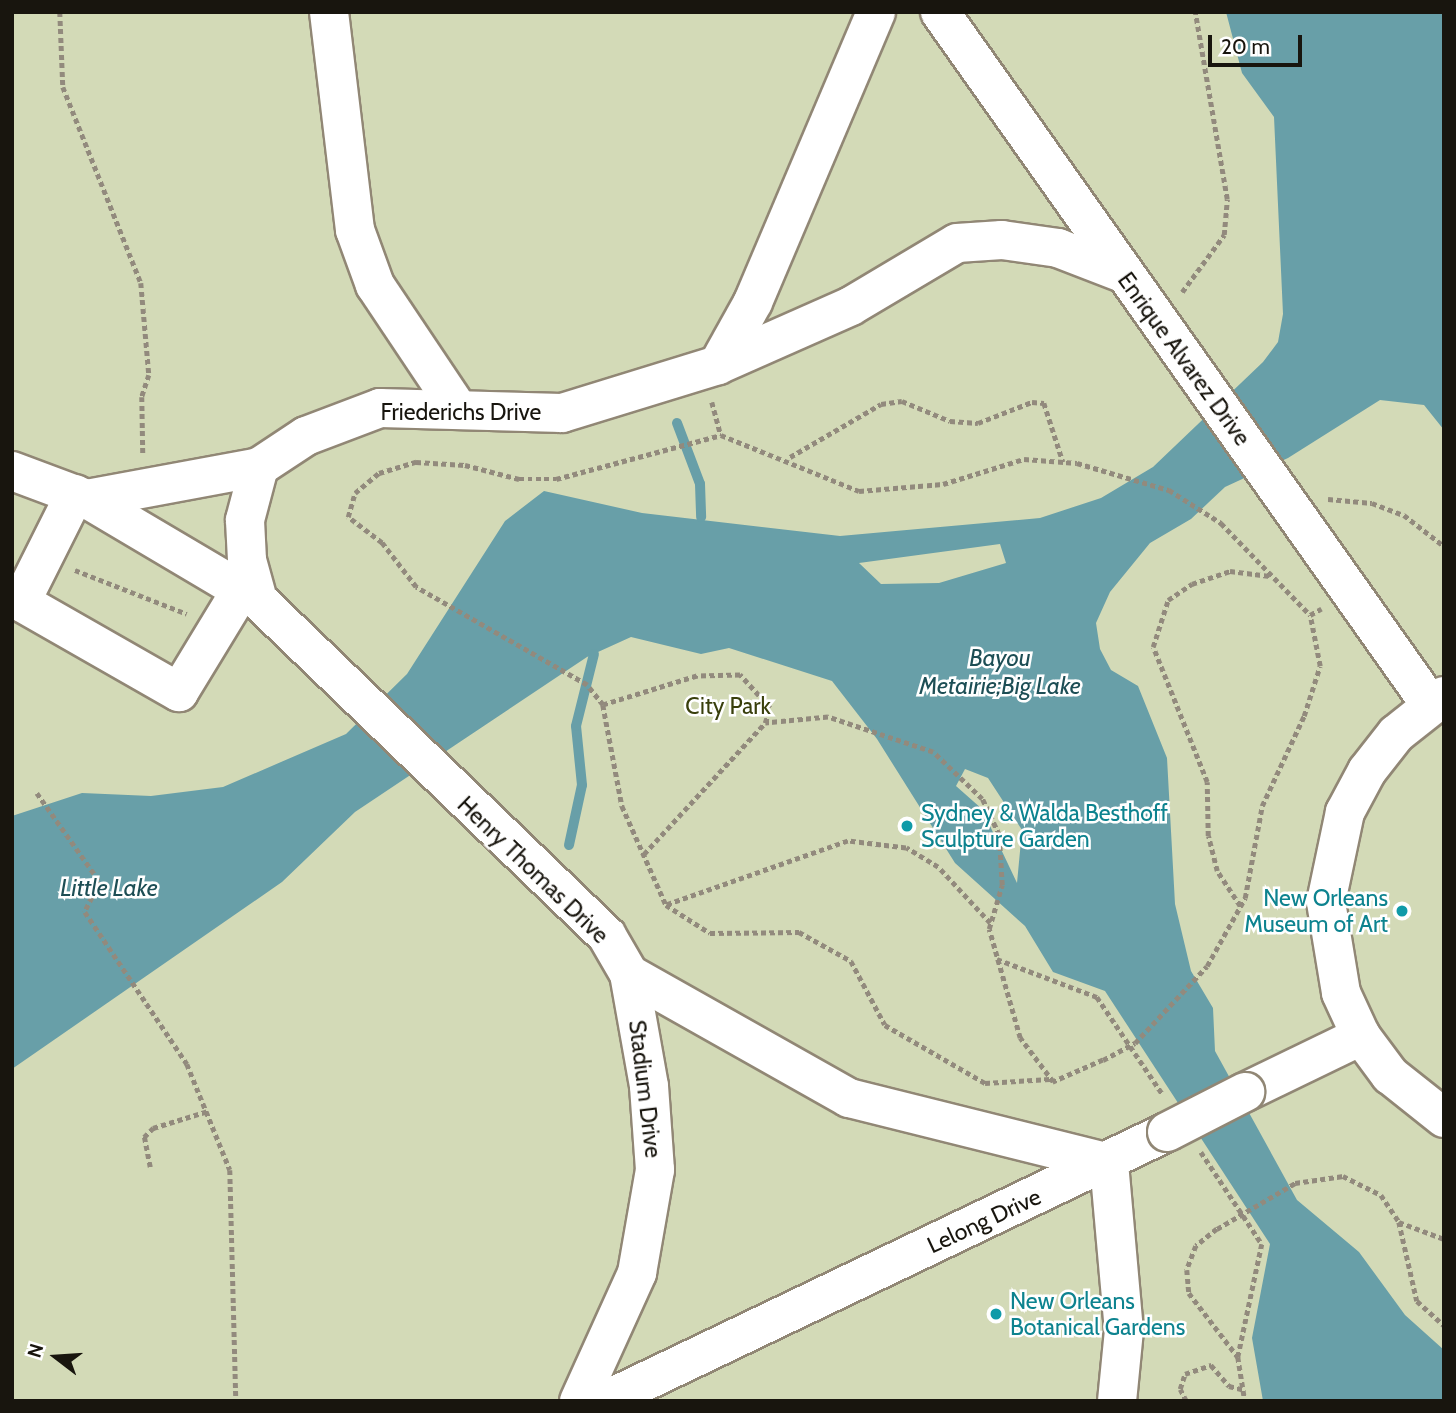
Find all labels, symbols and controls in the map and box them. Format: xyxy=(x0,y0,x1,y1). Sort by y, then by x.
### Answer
scale bar xyxy=(1211,21,1306,65)
text: 20 m xyxy=(1221,34,1270,59)
street label: Enrique Alvarez Drive xyxy=(1112,267,1256,451)
street label: Friederichs Drive xyxy=(381,398,541,426)
water label: Bayou Metairie;Big Lake xyxy=(919,644,1081,700)
park label: City Park xyxy=(685,692,771,720)
street label: Henry Thomas Drive xyxy=(452,791,614,949)
place label: Sydney & Walda Besthoff Sculpture Garden xyxy=(921,799,1168,853)
marker: Sydney & Walda Besthoff Sculpture Garden xyxy=(899,818,915,834)
water label: Little Lake xyxy=(60,874,158,902)
place label: New Orleans Museum of Art xyxy=(1244,884,1388,938)
marker: New Orleans Museum of Art xyxy=(1394,903,1410,919)
street label: Stadium Drive xyxy=(623,1019,667,1159)
street label: Lelong Drive xyxy=(923,1183,1045,1259)
place label: New Orleans Botanical Gardens xyxy=(1010,1287,1185,1341)
marker: New Orleans Botanical Gardens xyxy=(988,1306,1004,1322)
north arrow xyxy=(21,1322,91,1392)
text: N xyxy=(22,1341,48,1361)

